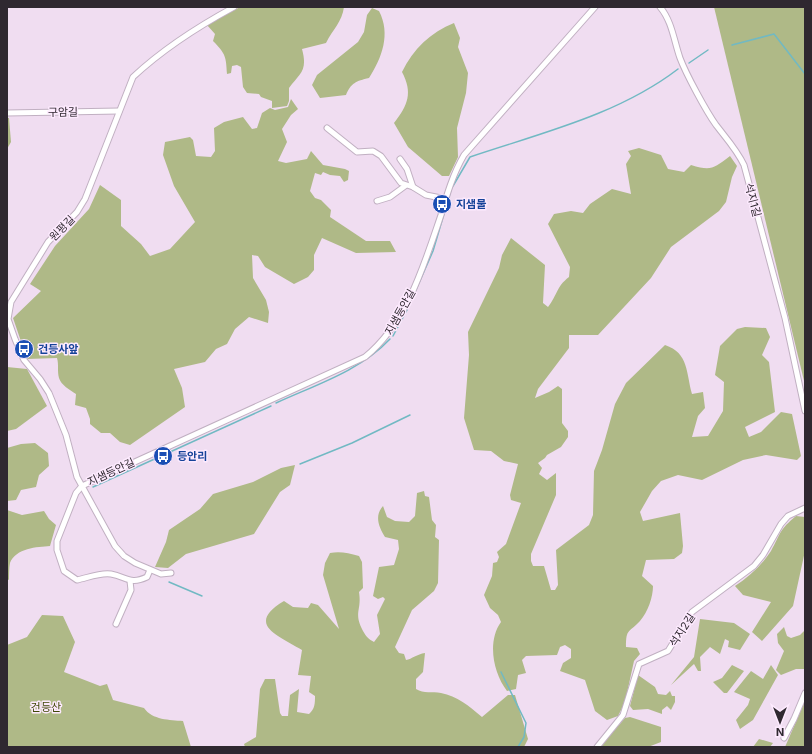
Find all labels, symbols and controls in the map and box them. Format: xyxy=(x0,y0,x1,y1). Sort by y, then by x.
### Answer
street label: 구암길 xyxy=(48,105,78,119)
street label: 석지1길 xyxy=(742,181,764,219)
bus stop icon: 지샘물 xyxy=(431,193,453,215)
place label: 지샘물 xyxy=(456,197,486,211)
street label: 원평길 xyxy=(46,212,78,244)
street label: 지샘등안길 xyxy=(382,286,418,338)
bus stop icon: 건등사앞 xyxy=(13,338,35,360)
place label: 건등사앞 xyxy=(38,342,78,356)
bus stop icon: 등안리 xyxy=(152,445,174,467)
place label: 등안리 xyxy=(177,449,207,463)
street label: 지샘등안길 xyxy=(85,455,137,489)
street label: 석지2길 xyxy=(666,611,698,649)
park label: 건등산 xyxy=(31,700,61,714)
north arrow xyxy=(760,702,800,742)
text: N xyxy=(776,725,784,739)

